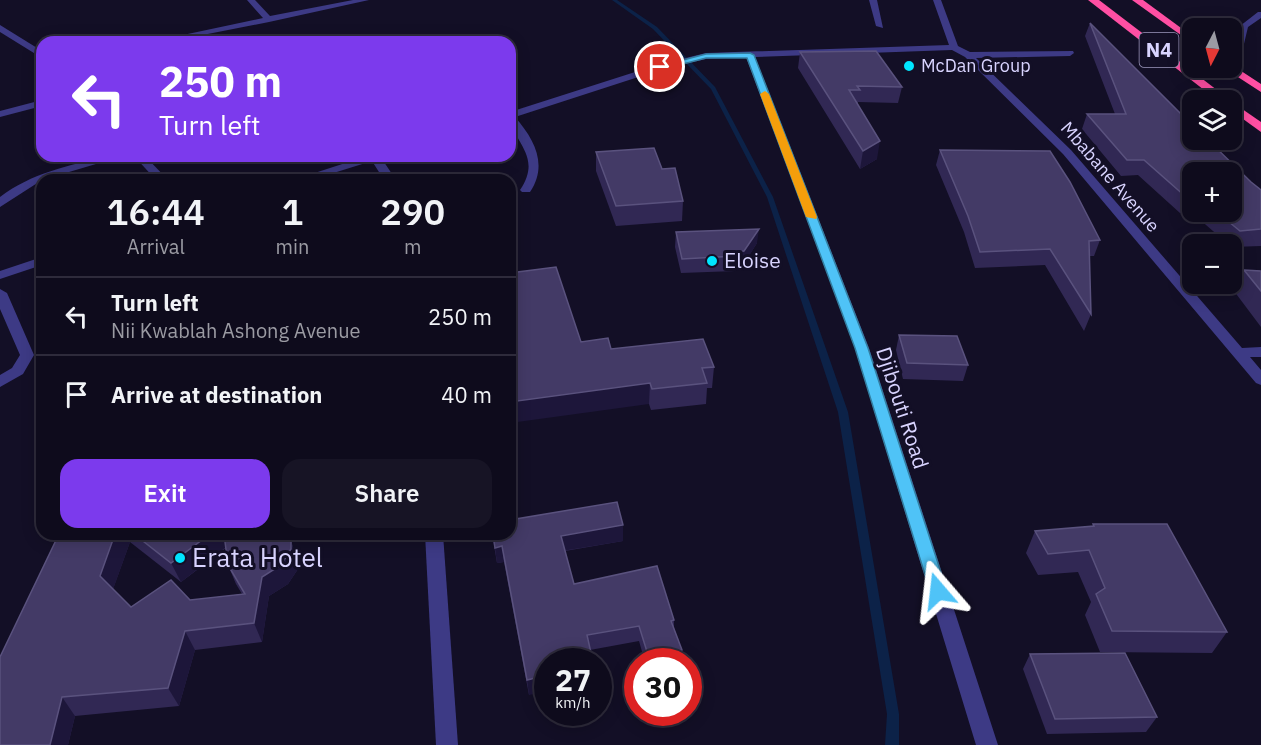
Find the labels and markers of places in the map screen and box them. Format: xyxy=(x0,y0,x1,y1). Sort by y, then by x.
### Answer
pin xyxy=(634,41,685,92)
place label: McDan Group xyxy=(921,54,1031,77)
marker: McDan Group xyxy=(902,59,916,73)
place label: Eloise xyxy=(724,246,781,274)
marker: Eloise xyxy=(705,254,719,268)
place label: Erata Hotel xyxy=(192,540,323,574)
marker: Erata Hotel xyxy=(173,551,187,565)

